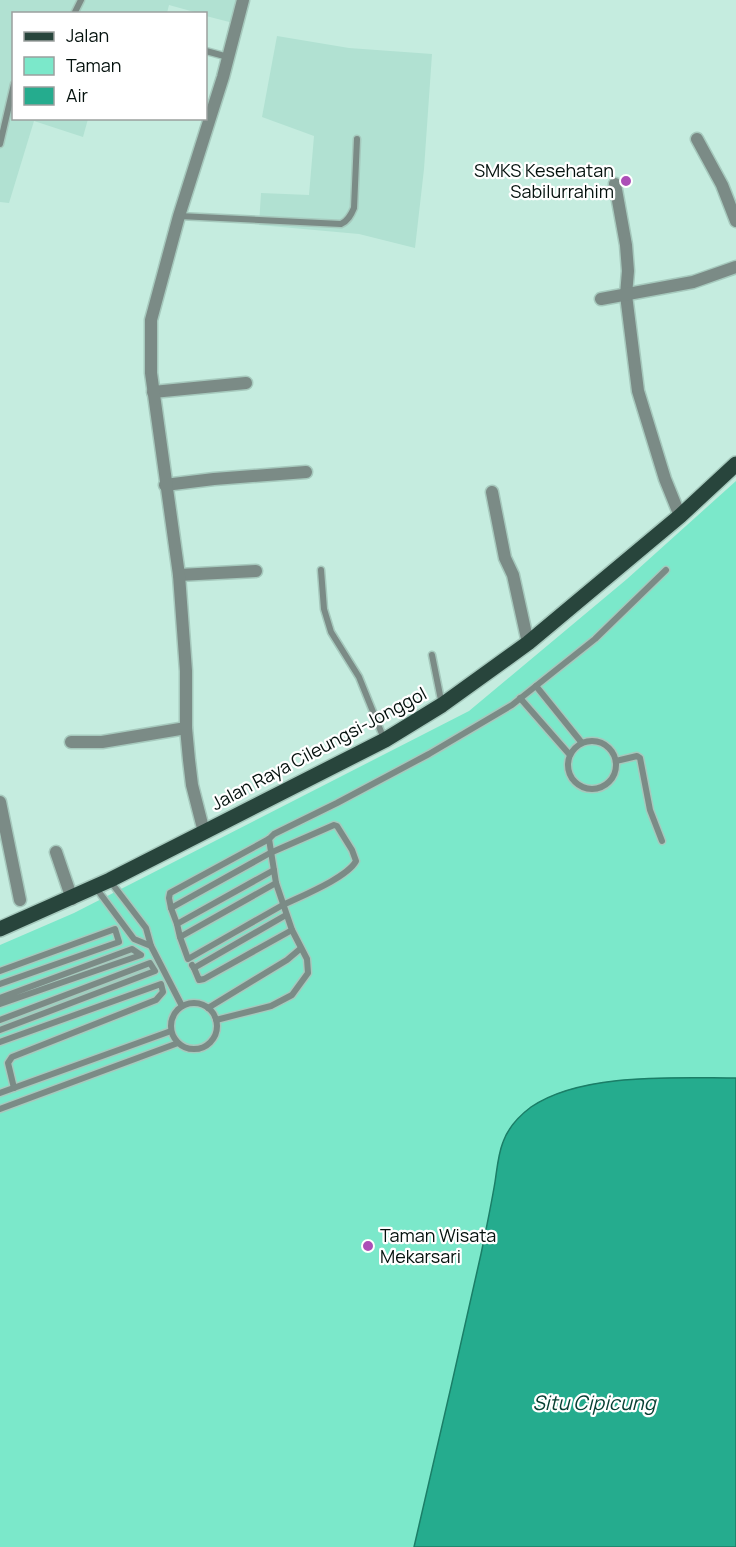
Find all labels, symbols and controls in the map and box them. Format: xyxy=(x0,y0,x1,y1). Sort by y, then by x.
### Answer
legend xyxy=(12,12,207,120)
text: Jalan xyxy=(66,23,109,47)
text: Taman xyxy=(66,53,121,77)
text: Air xyxy=(66,83,89,107)
place label: SMKS Kesehatan Sabilurrahim xyxy=(474,158,614,203)
marker: SMKS Kesehatan Sabilurrahim xyxy=(619,174,633,188)
street label: Jalan Raya Cileungsi-Jonggol xyxy=(207,681,430,815)
place label: Taman Wisata Mekarsari xyxy=(380,1223,496,1268)
marker: Taman Wisata Mekarsari xyxy=(361,1239,375,1253)
water label: Situ Cipicung xyxy=(532,1389,658,1416)

